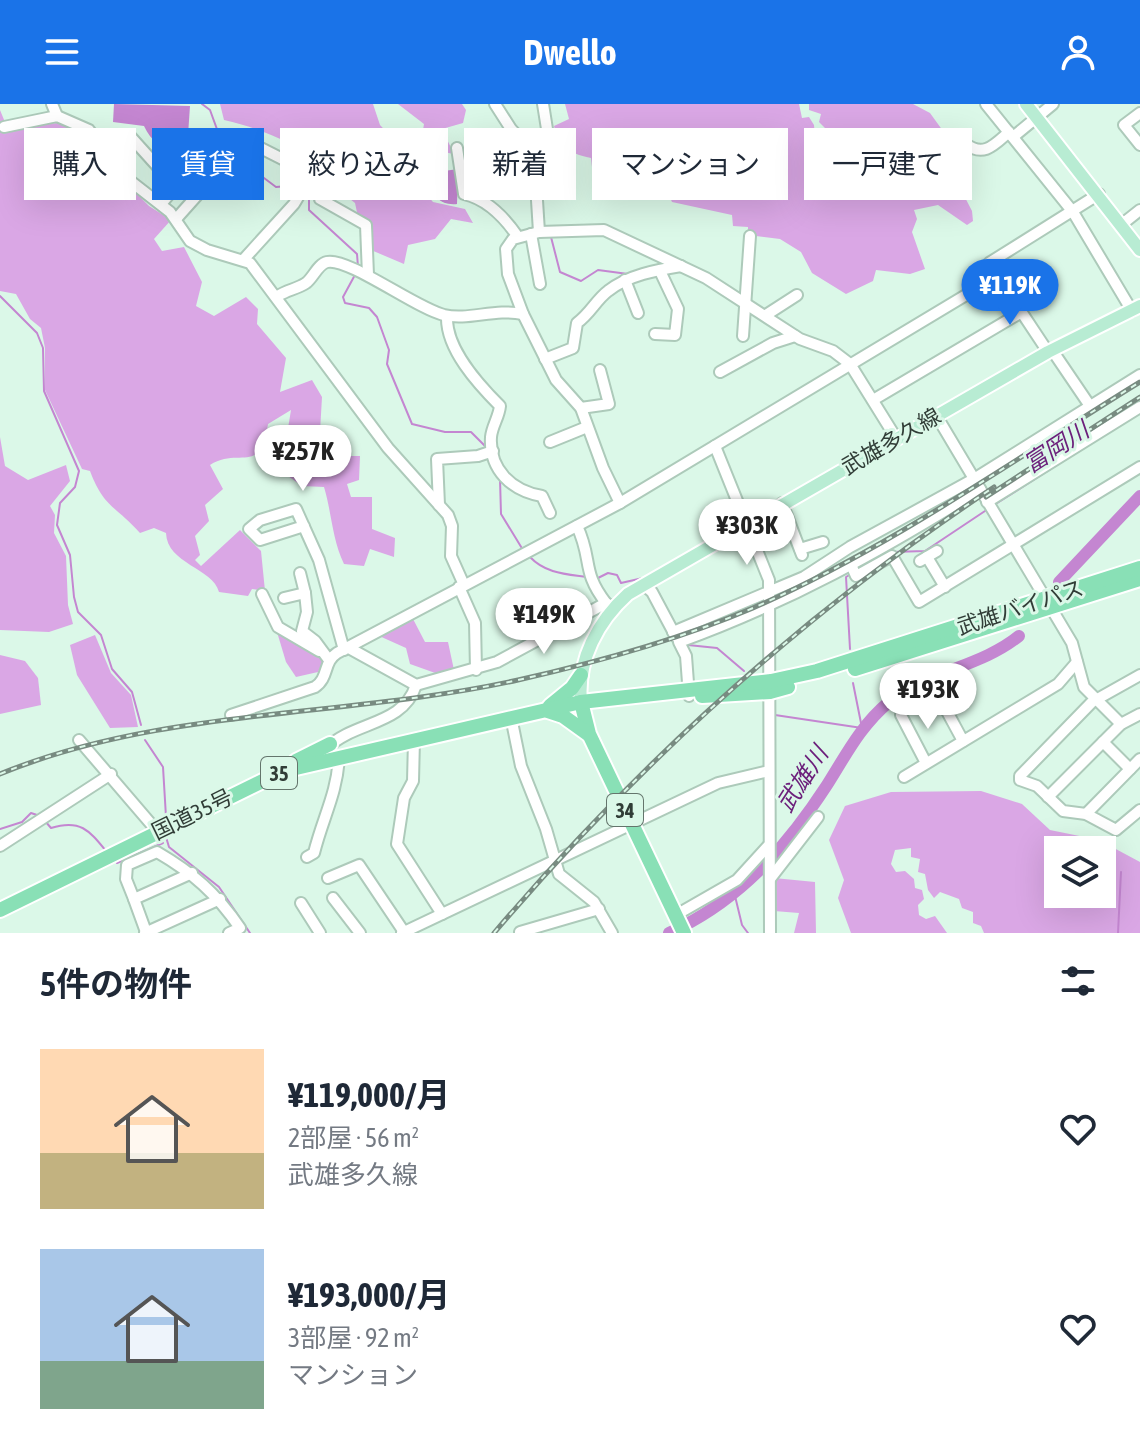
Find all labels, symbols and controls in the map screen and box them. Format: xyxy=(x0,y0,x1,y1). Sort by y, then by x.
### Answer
icon: menu xyxy=(40,30,84,74)
icon: person xyxy=(1056,30,1100,74)
text: Dwello xyxy=(523,31,617,73)
chip: 購入 xyxy=(24,128,136,200)
chip: 賃貸 xyxy=(152,128,264,200)
chip: 絞り込み xyxy=(280,128,448,200)
chip: 新着 xyxy=(464,128,576,200)
chip: マンション xyxy=(592,128,788,200)
chip: 一戸建て xyxy=(804,128,972,200)
pin: ¥119K xyxy=(954,259,1066,327)
text: ¥119K xyxy=(980,270,1040,300)
street label: 武雄多久線 xyxy=(837,402,945,480)
water label: 富岡川 xyxy=(1018,414,1096,478)
pin: ¥257K xyxy=(247,425,359,493)
text: ¥257K xyxy=(273,436,333,466)
pin: ¥303K xyxy=(691,499,803,567)
text: ¥303K xyxy=(717,510,777,540)
street label: 武雄バイパス xyxy=(953,574,1087,640)
pin: ¥149K xyxy=(488,588,600,656)
text: ¥149K xyxy=(514,599,574,629)
pin: ¥193K xyxy=(872,663,984,731)
text: ¥193K xyxy=(898,674,958,704)
water label: 武雄川 xyxy=(771,739,835,817)
road number: 35 xyxy=(261,757,297,789)
street label: 国道35号 xyxy=(147,783,237,845)
road number: 34 xyxy=(607,794,643,826)
map controls xyxy=(1044,836,1116,908)
button: layers xyxy=(1044,836,1116,908)
icon: filters xyxy=(1056,959,1100,1003)
text: 5件の物件 xyxy=(40,964,192,1003)
text: ¥119,000/月 xyxy=(288,1075,451,1114)
icon: home xyxy=(104,1081,200,1177)
icon: heart xyxy=(1056,1107,1100,1151)
text: 2部屋 · 56 m² xyxy=(288,1123,419,1153)
text: 武雄多久線 xyxy=(288,1160,418,1190)
text: ¥193,000/月 xyxy=(288,1275,451,1314)
icon: home xyxy=(104,1281,200,1377)
icon: heart xyxy=(1056,1307,1100,1351)
text: 3部屋 · 92 m² xyxy=(288,1323,419,1353)
text: マンション xyxy=(288,1360,418,1390)

